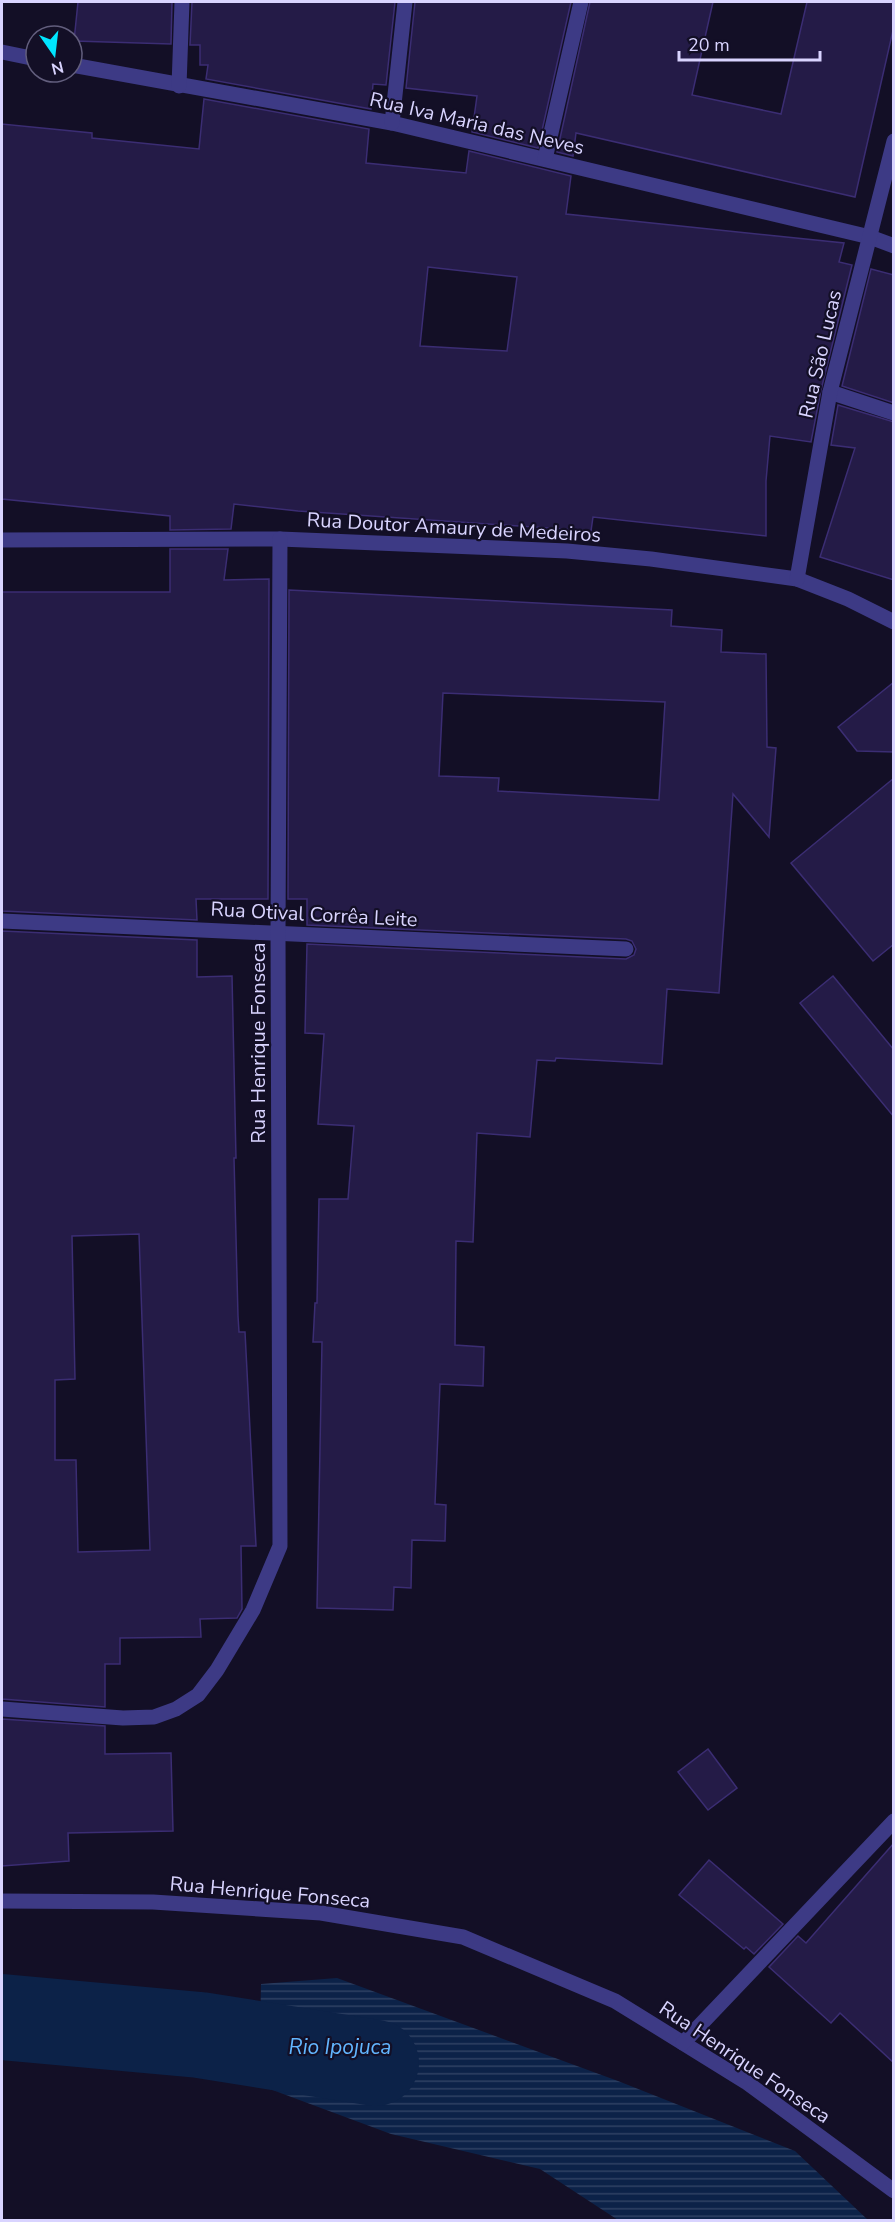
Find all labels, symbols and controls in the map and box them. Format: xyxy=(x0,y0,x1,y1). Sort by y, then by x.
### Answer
north arrow xyxy=(24,24,84,84)
scale bar xyxy=(679,24,820,62)
text: 20 m xyxy=(688,33,730,57)
text: N xyxy=(49,55,66,80)
street label: Rua Iva Maria das Neves xyxy=(367,86,587,161)
street label: Rua São Lucas xyxy=(793,287,848,421)
street label: Rua Doutor Amaury de Medeiros xyxy=(306,506,602,549)
street label: Rua Otival Corrêa Leite xyxy=(210,896,418,933)
street label: Rua Henrique Fonseca xyxy=(245,942,272,1144)
street label: Rua Henrique Fonseca xyxy=(169,1870,371,1915)
street label: Rua Henrique Fonseca xyxy=(654,1995,836,2130)
water label: Rio Ipojuca xyxy=(289,2033,391,2061)

